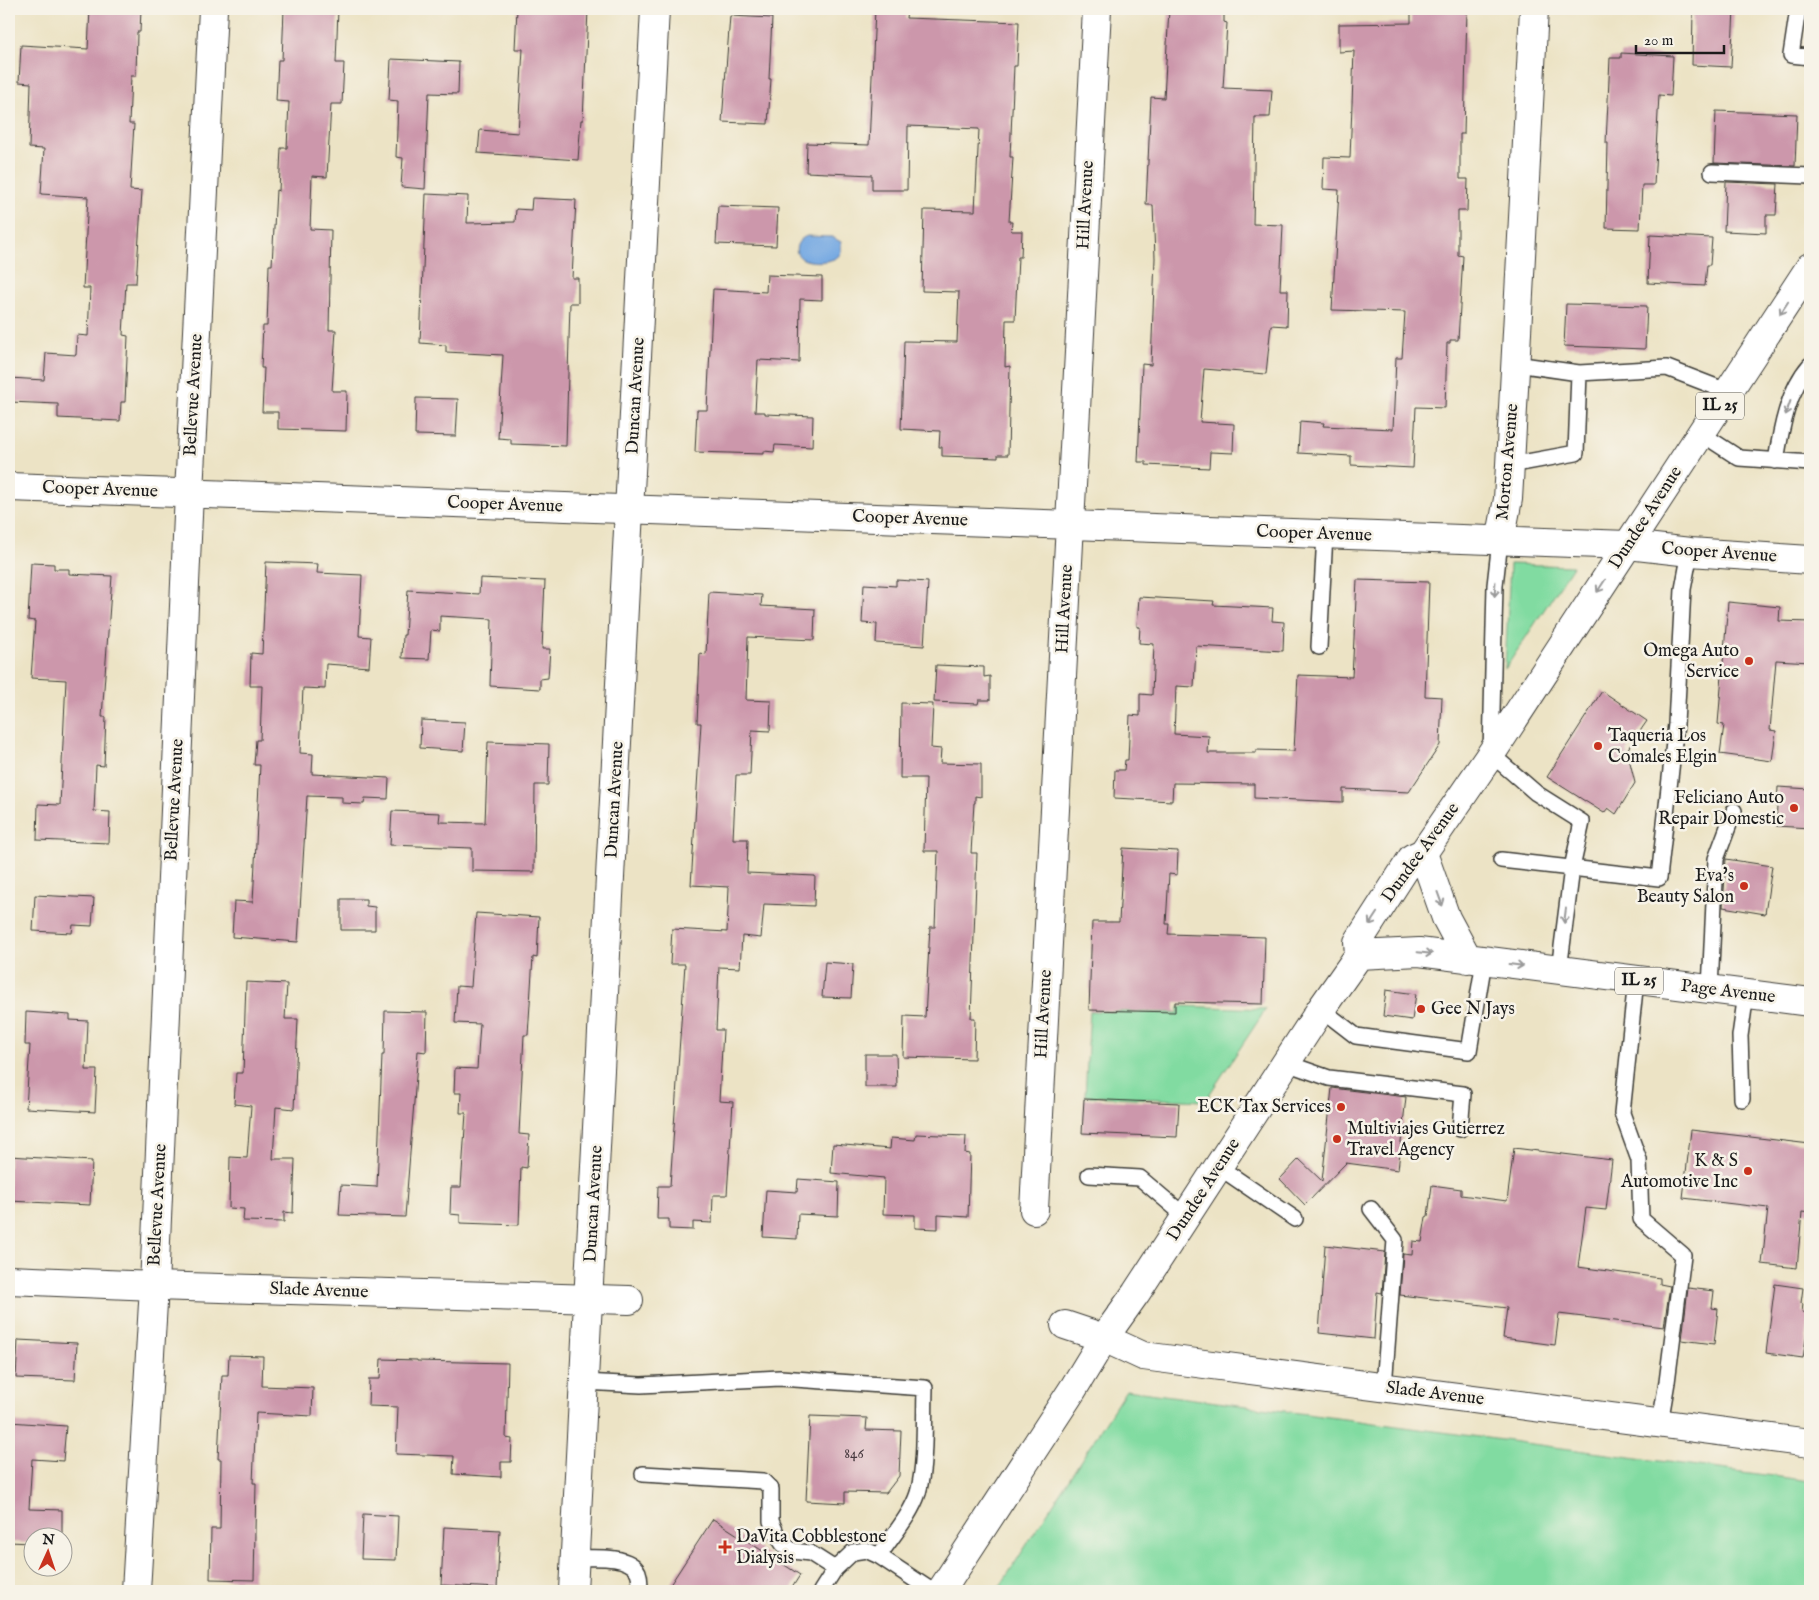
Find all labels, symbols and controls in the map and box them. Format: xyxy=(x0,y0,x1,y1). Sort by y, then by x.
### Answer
scale bar xyxy=(1636,22,1724,54)
text: 20 m xyxy=(1644,31,1674,50)
street label: Hill Avenue xyxy=(1072,160,1100,250)
one-way arrow xyxy=(1779,300,1789,314)
street label: Bellevue Avenue xyxy=(179,333,209,457)
street label: Duncan Avenue xyxy=(621,337,651,455)
road number: IL 25 xyxy=(1696,392,1744,420)
one-way arrow xyxy=(1783,400,1792,416)
street label: Morton Avenue xyxy=(1491,403,1525,521)
street label: Dundee Avenue xyxy=(1604,462,1688,574)
street label: Cooper Avenue xyxy=(42,476,158,504)
street label: Cooper Avenue xyxy=(447,491,563,519)
street label: Cooper Avenue xyxy=(852,505,968,533)
street label: Cooper Avenue xyxy=(1256,520,1372,548)
street label: Cooper Avenue xyxy=(1660,537,1778,569)
street label: Hill Avenue xyxy=(1051,564,1079,654)
one-way arrow xyxy=(1596,579,1606,593)
one-way arrow xyxy=(1491,581,1500,597)
place label: Omega Auto Service xyxy=(1643,640,1739,684)
marker: Omega Auto Service xyxy=(1743,655,1755,667)
place label: Taqueria Los Comales Elgin xyxy=(1608,725,1718,769)
street label: Bellevue Avenue xyxy=(160,738,190,862)
marker: Taqueria Los Comales Elgin xyxy=(1592,740,1604,752)
street label: Duncan Avenue xyxy=(600,741,630,859)
place label: Feliciano Auto Repair Domestic xyxy=(1658,787,1784,831)
street label: Dundee Avenue xyxy=(1377,798,1465,908)
marker: Feliciano Auto Repair Domestic xyxy=(1788,802,1800,814)
place label: Eva's Beauty Salon xyxy=(1637,865,1734,909)
marker: Eva's Beauty Salon xyxy=(1738,880,1750,892)
one-way arrow xyxy=(1436,891,1445,907)
one-way arrow xyxy=(1560,908,1570,924)
one-way arrow xyxy=(1368,911,1378,925)
one-way arrow xyxy=(1417,948,1433,958)
one-way arrow xyxy=(1508,960,1524,970)
road number: IL 25 xyxy=(1615,968,1663,994)
street label: Hill Avenue xyxy=(1030,969,1058,1059)
street label: Page Avenue xyxy=(1679,975,1777,1009)
place label: Gee N Jays xyxy=(1431,998,1515,1021)
marker: Gee N Jays xyxy=(1415,1003,1427,1015)
place label: ECK Tax Services xyxy=(1197,1096,1331,1119)
marker: ECK Tax Services xyxy=(1335,1101,1347,1113)
place label: Multiviajes Gutierrez Travel Agency xyxy=(1347,1118,1505,1162)
marker: Multiviajes Gutierrez Travel Agency xyxy=(1331,1133,1343,1145)
street label: Dundee Avenue xyxy=(1162,1134,1246,1246)
street label: Bellevue Avenue xyxy=(143,1143,173,1267)
street label: Duncan Avenue xyxy=(579,1145,609,1263)
place label: K & S Automotive Inc xyxy=(1620,1150,1738,1194)
marker: K & S Automotive Inc xyxy=(1742,1165,1754,1177)
street label: Slade Avenue xyxy=(269,1278,369,1304)
street label: Slade Avenue xyxy=(1385,1377,1485,1411)
house number: 846 xyxy=(844,1444,864,1463)
place label: DaVita Cobblestone Dialysis xyxy=(736,1526,887,1570)
north arrow xyxy=(22,1528,72,1578)
text: N xyxy=(41,1531,55,1549)
marker: DaVita Cobblestone Dialysis xyxy=(718,1540,732,1554)

